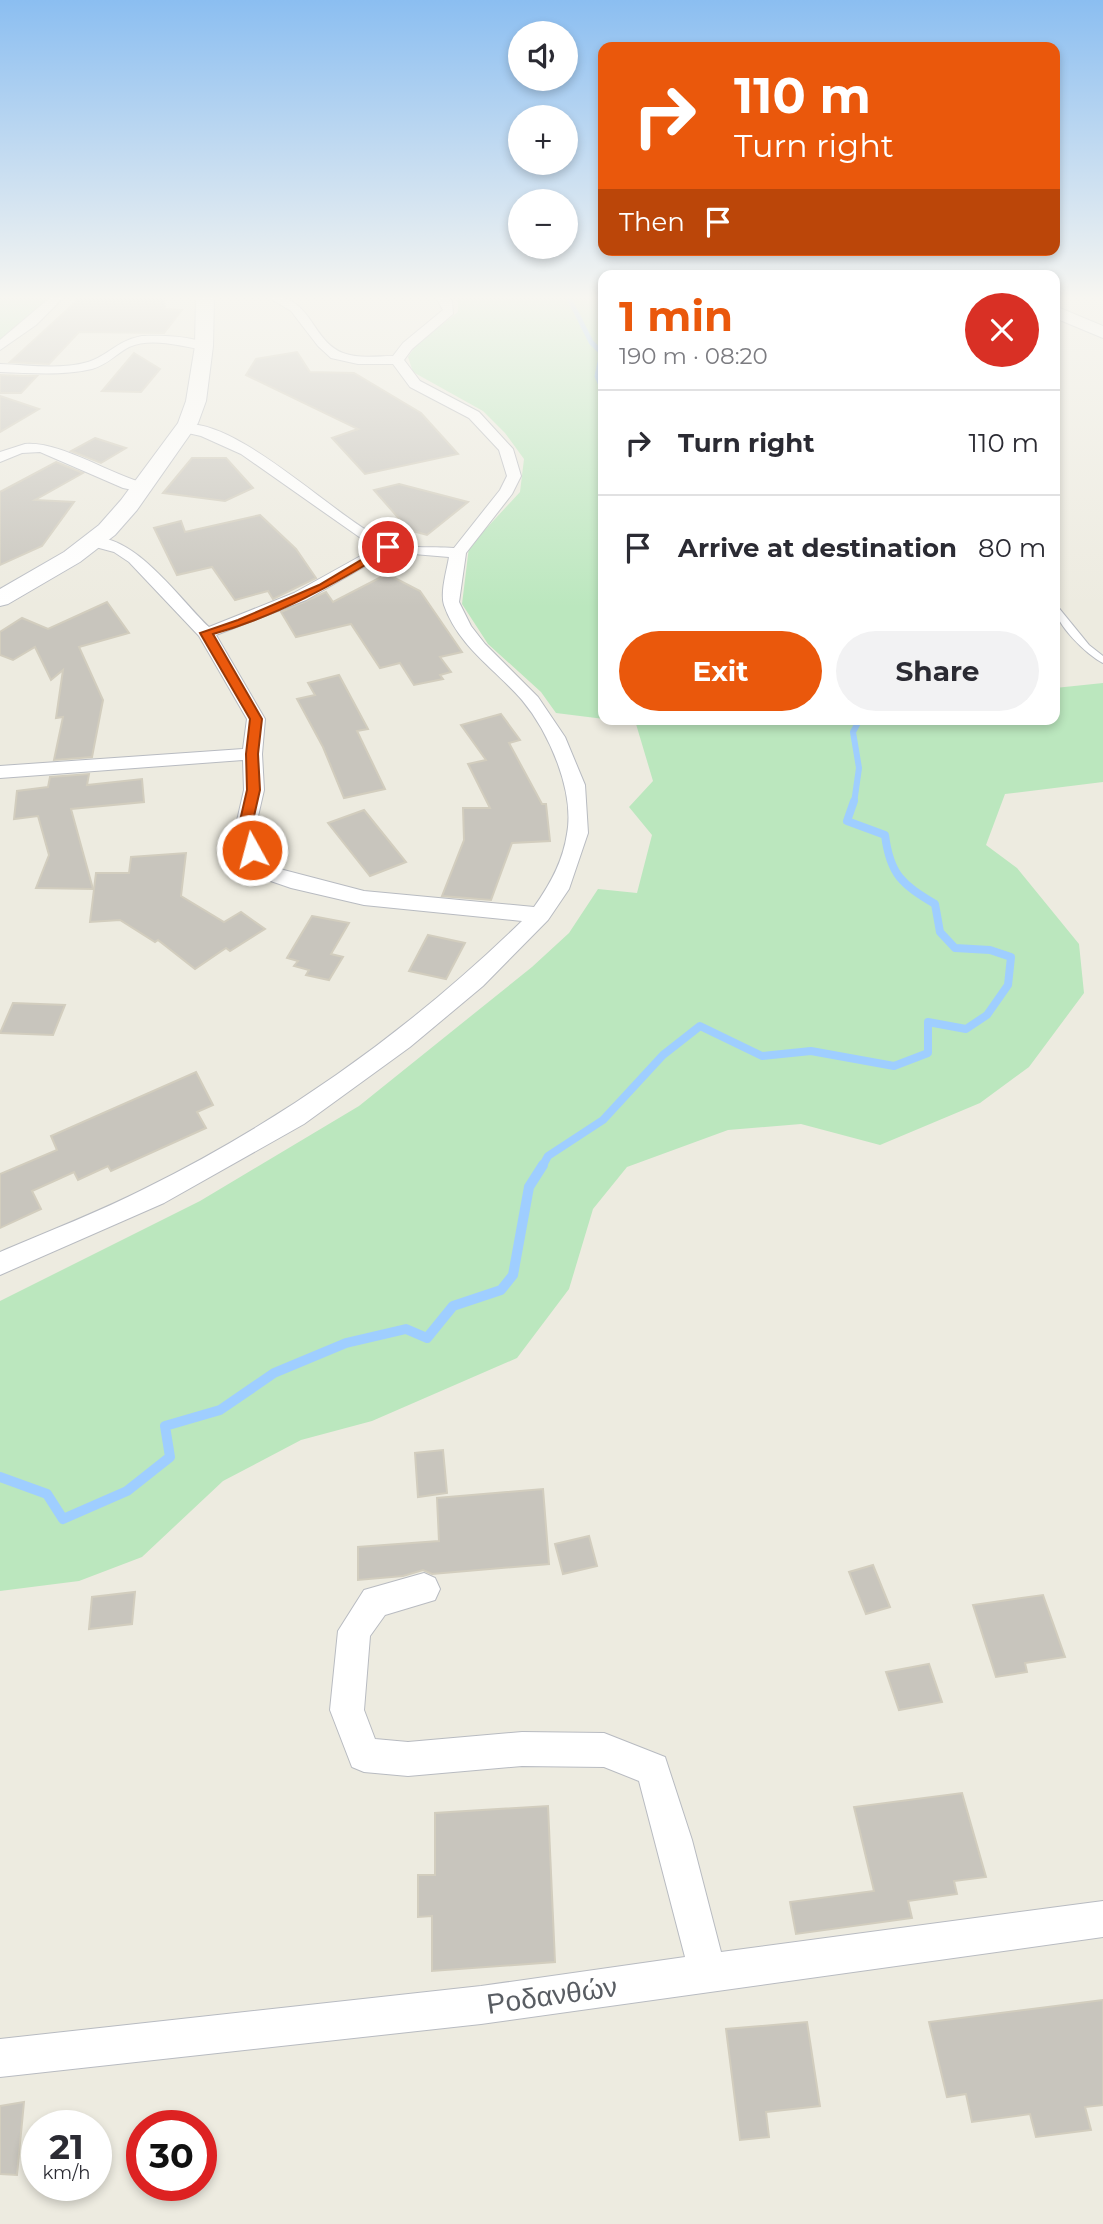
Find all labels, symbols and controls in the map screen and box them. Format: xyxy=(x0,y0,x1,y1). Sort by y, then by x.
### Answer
map controls xyxy=(508,21,578,259)
button: sound xyxy=(508,21,578,91)
text: 110 m xyxy=(734,66,871,125)
icon: right xyxy=(619,70,710,161)
button: + xyxy=(508,105,578,175)
text: Turn right xyxy=(734,126,894,165)
button: − xyxy=(508,189,578,259)
icon: arrive xyxy=(699,203,737,241)
text: Then xyxy=(619,206,685,238)
text: 1 min xyxy=(619,290,733,342)
button: close xyxy=(965,293,1039,367)
text: 190 m · 08:20 xyxy=(619,342,768,370)
icon: right xyxy=(619,424,657,462)
text: Turn right xyxy=(678,427,814,459)
text: 110 m xyxy=(969,427,1039,459)
pin xyxy=(358,517,418,577)
icon: arrive xyxy=(369,528,407,566)
icon: arrive xyxy=(619,529,657,567)
text: Arrive at destination xyxy=(678,532,957,564)
text: 80 m xyxy=(978,532,1046,564)
button: Exit xyxy=(619,631,822,711)
button: Share xyxy=(836,631,1039,711)
position arrow xyxy=(215,813,289,887)
street label: Ροδανθών xyxy=(485,1969,619,2021)
speed limit sign: 30 xyxy=(126,2110,217,2201)
text: 21 xyxy=(49,2125,84,2168)
text: km/h xyxy=(42,2162,91,2184)

